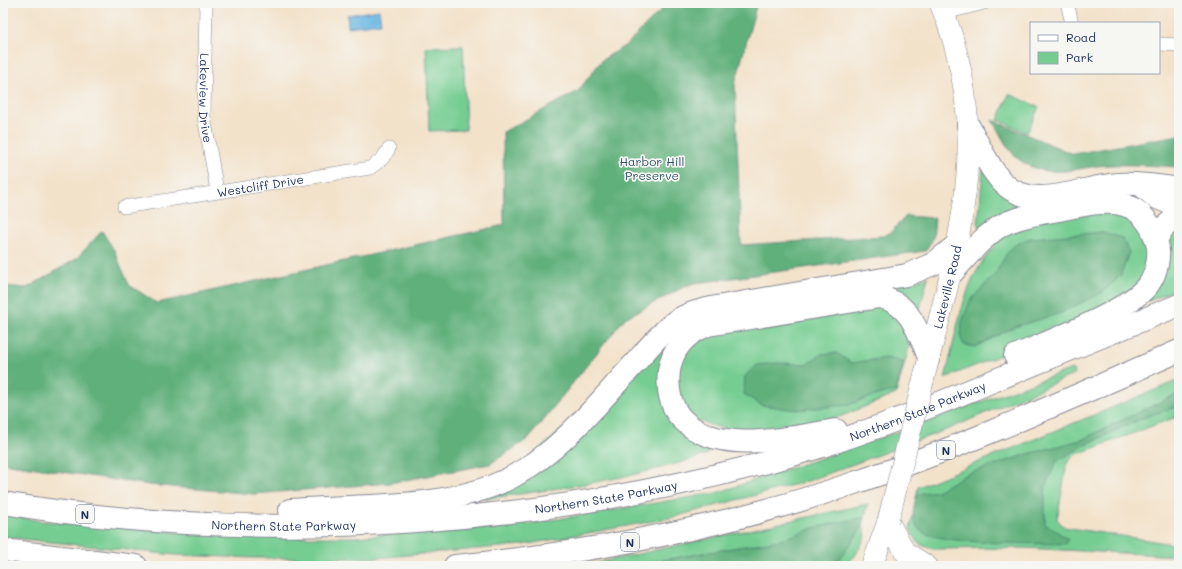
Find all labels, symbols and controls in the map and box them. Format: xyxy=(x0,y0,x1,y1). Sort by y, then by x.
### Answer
legend xyxy=(1030,22,1160,74)
text: Road xyxy=(1066,29,1096,45)
text: Park xyxy=(1066,49,1093,65)
street label: Lakeview Drive xyxy=(196,53,216,144)
park label: Harbor Hill Preserve xyxy=(620,153,684,183)
street label: Westcliff Drive xyxy=(216,171,305,200)
street label: Lakeville Road xyxy=(929,244,965,330)
street label: Northern State Parkway xyxy=(848,377,988,444)
road number: N xyxy=(937,441,955,459)
street label: Northern State Parkway xyxy=(534,476,679,517)
road number: N xyxy=(76,505,94,523)
street label: Northern State Parkway xyxy=(211,516,356,534)
road number: N xyxy=(621,533,639,551)

